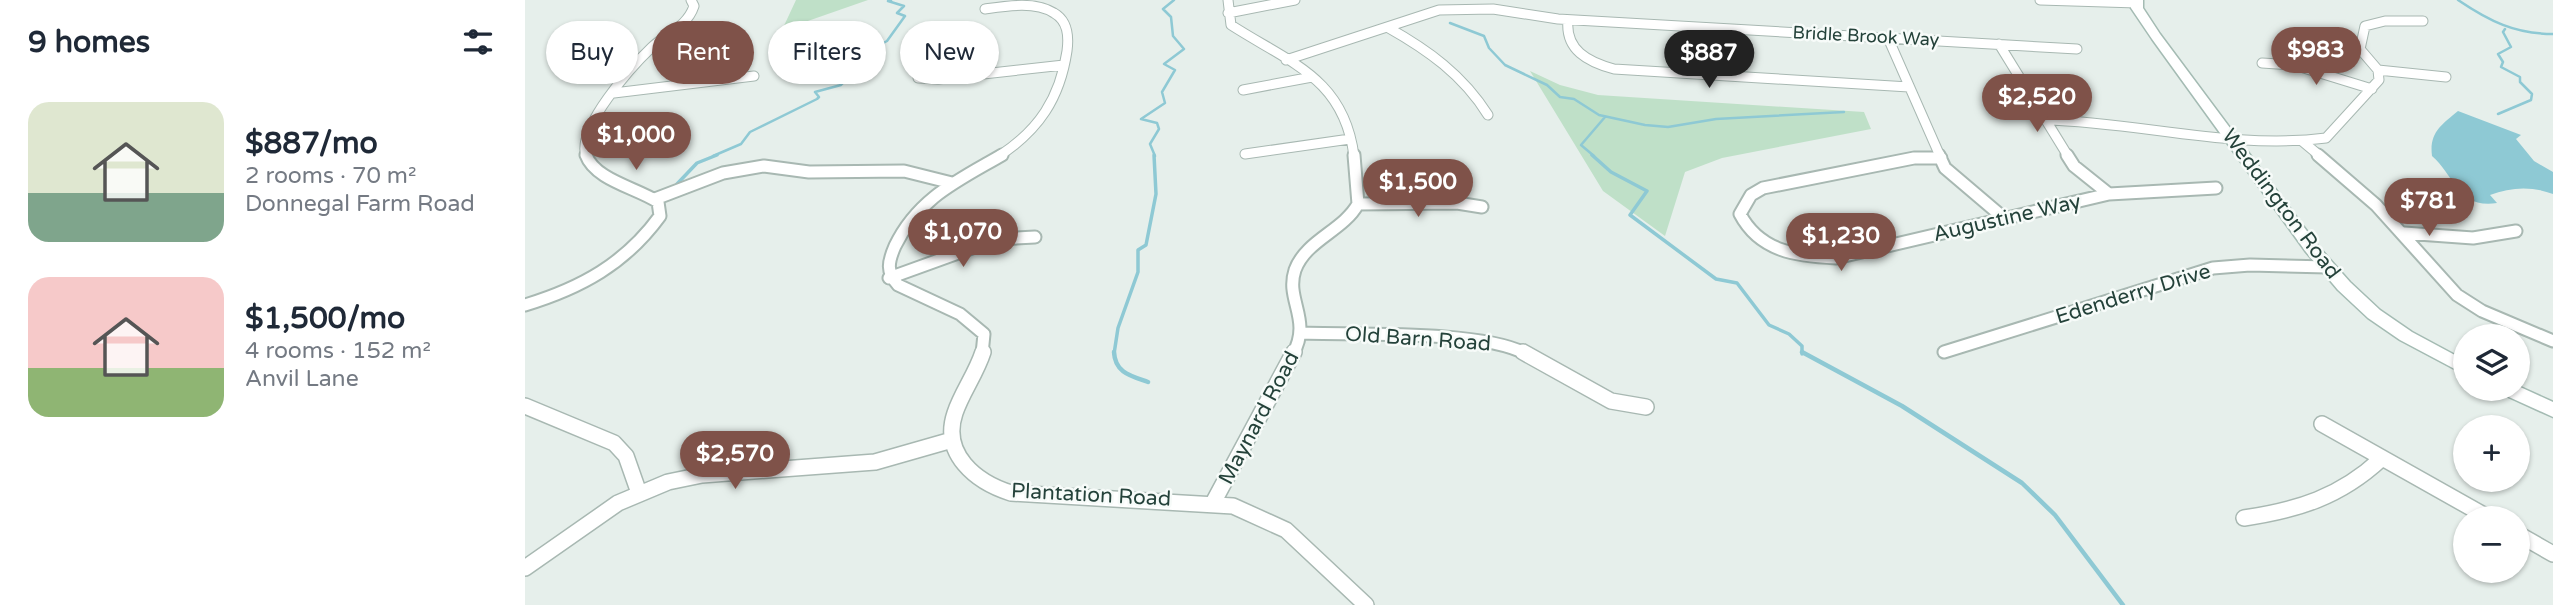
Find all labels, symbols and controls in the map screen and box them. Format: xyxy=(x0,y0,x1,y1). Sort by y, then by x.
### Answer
chip: Buy xyxy=(546,21,638,84)
chip: Rent xyxy=(652,21,754,84)
chip: Filters xyxy=(768,21,886,84)
chip: New xyxy=(900,21,999,84)
street label: Bridle Brook Way xyxy=(1792,21,1940,51)
icon: filters xyxy=(459,23,497,61)
text: 9 homes xyxy=(28,24,150,61)
pin: $983 xyxy=(2275,28,2357,87)
pin: $887 xyxy=(1668,31,1750,90)
text: $983 xyxy=(2287,36,2345,64)
text: $887 xyxy=(1680,39,1738,67)
pin: $2,520 xyxy=(1980,74,2094,134)
text: $2,520 xyxy=(1998,83,2076,111)
pin: $1,000 xyxy=(579,113,693,172)
text: $1,000 xyxy=(597,121,675,149)
street label: Weddington Road xyxy=(2216,124,2346,284)
text: $887/mo xyxy=(245,125,378,162)
icon: home xyxy=(84,130,168,214)
pin: $1,500 xyxy=(1361,160,1475,219)
text: 2 rooms · 70 m² xyxy=(245,162,416,190)
text: $1,500 xyxy=(1379,168,1457,196)
pin: $781 xyxy=(2388,178,2470,238)
text: $781 xyxy=(2400,187,2458,215)
street label: Augustine Way xyxy=(1931,189,2083,247)
text: Donnegal Farm Road xyxy=(245,190,475,218)
pin: $1,070 xyxy=(906,210,1020,269)
pin: $1,230 xyxy=(1784,214,1898,273)
text: $1,070 xyxy=(924,218,1002,246)
text: $1,230 xyxy=(1802,222,1880,250)
street label: Edenderry Drive xyxy=(2052,259,2214,329)
text: $1,500/mo xyxy=(245,300,405,337)
icon: home xyxy=(84,305,168,389)
street label: Old Barn Road xyxy=(1344,321,1492,357)
map controls xyxy=(2453,324,2530,583)
button: layers xyxy=(2453,324,2530,401)
text: 4 rooms · 152 m² xyxy=(245,337,431,365)
street label: Maynard Road xyxy=(1213,347,1305,489)
text: Anvil Lane xyxy=(245,365,359,393)
button: + xyxy=(2453,415,2530,492)
pin: $2,570 xyxy=(678,432,792,491)
text: $2,570 xyxy=(696,440,774,468)
street label: Plantation Road xyxy=(1010,478,1172,512)
button: − xyxy=(2453,506,2530,583)

